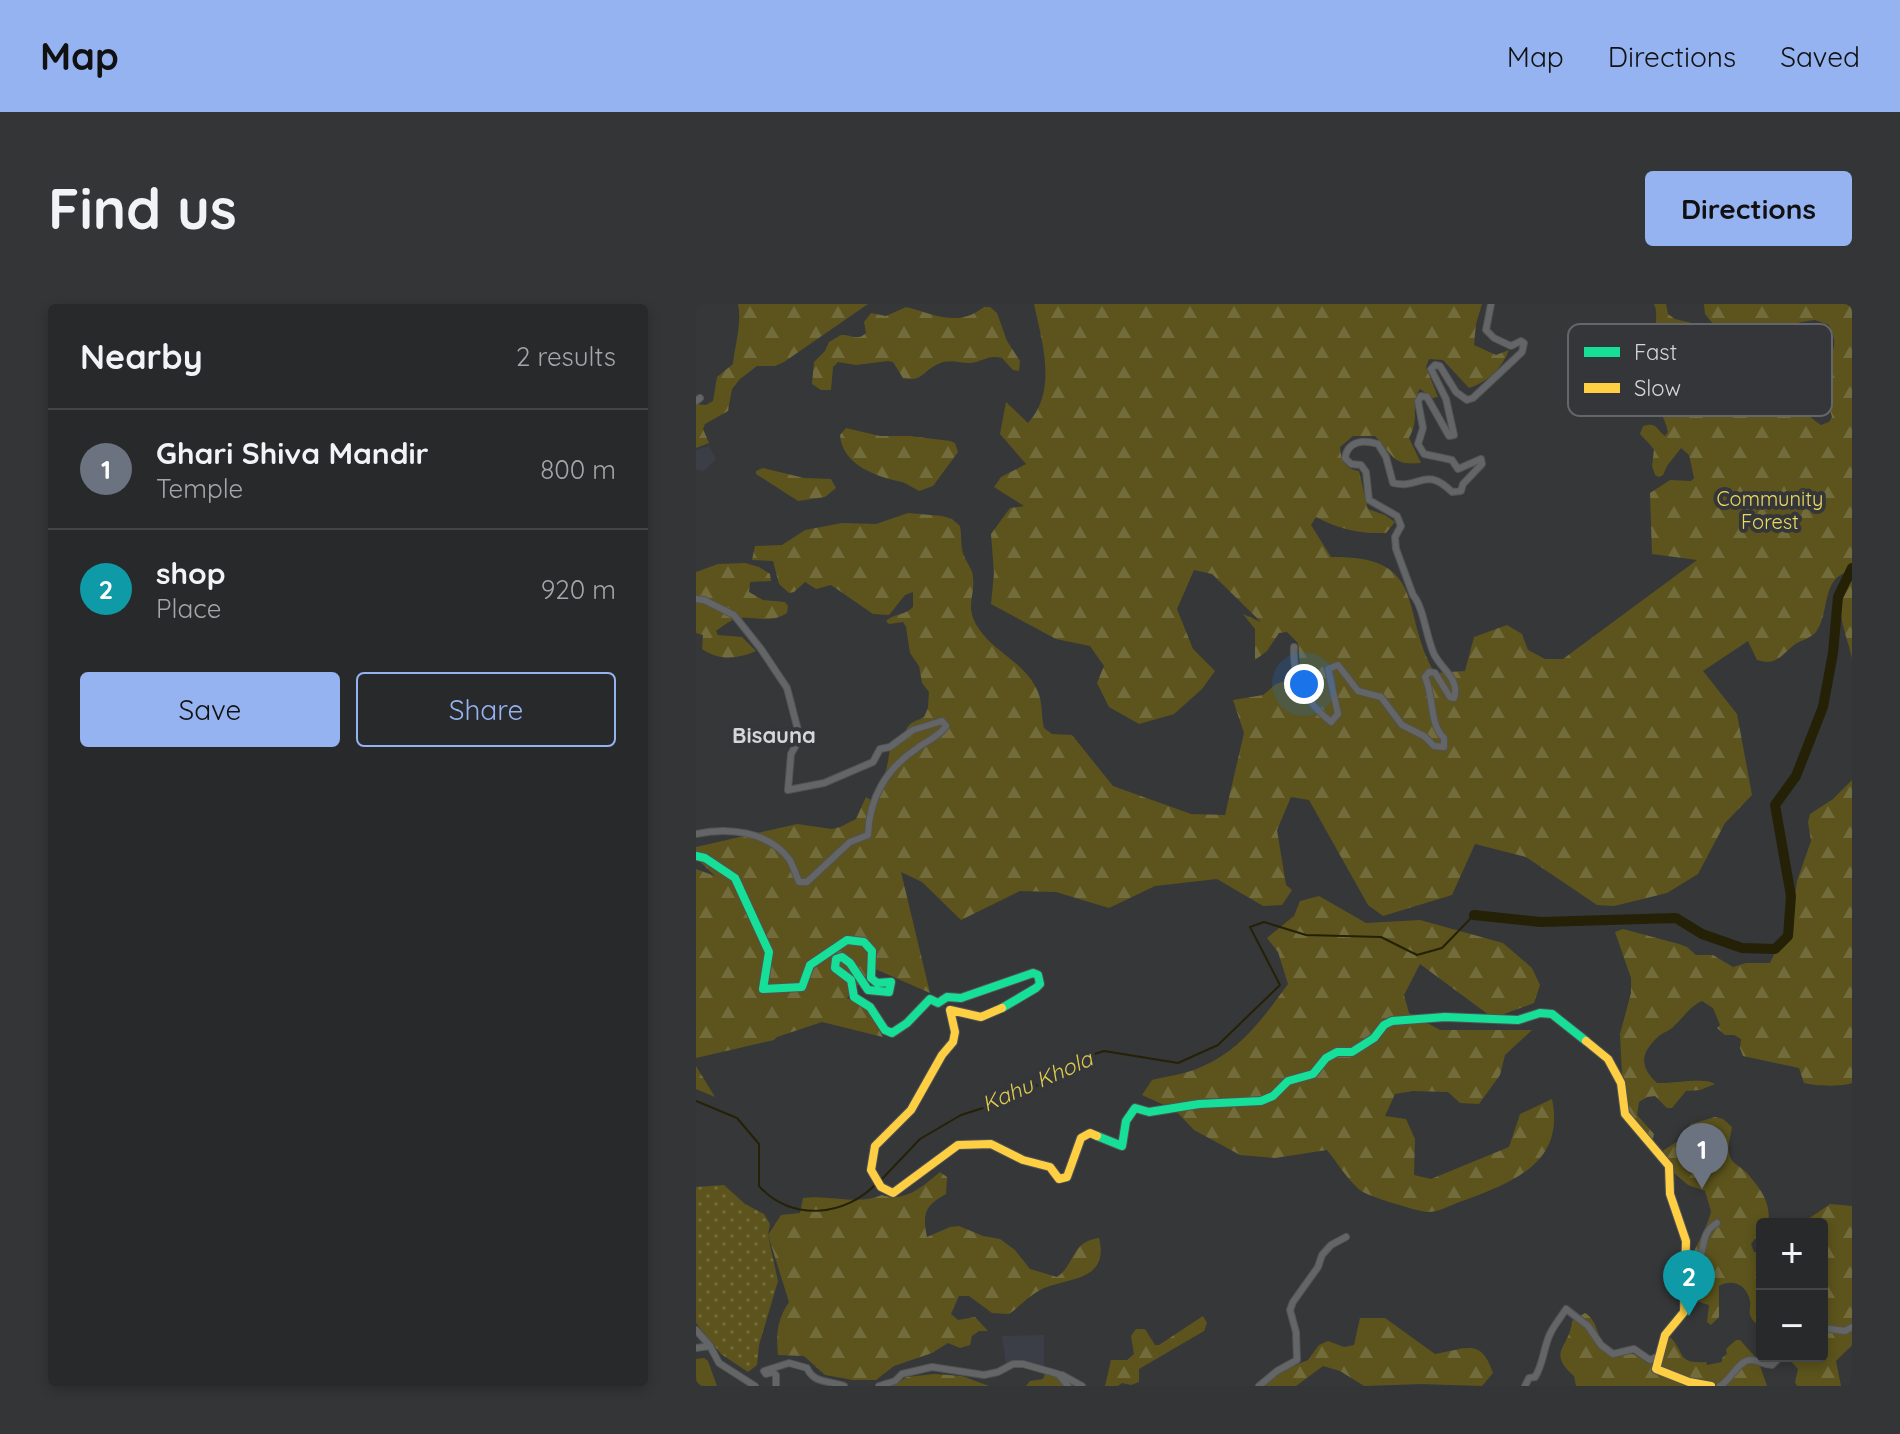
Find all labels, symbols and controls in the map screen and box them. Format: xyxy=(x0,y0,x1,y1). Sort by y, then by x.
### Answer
text: Map xyxy=(40,32,119,80)
text: Map xyxy=(1507,39,1564,74)
text: Directions xyxy=(1608,39,1736,74)
text: Saved xyxy=(1780,39,1860,74)
button: Directions xyxy=(1645,171,1852,246)
text: Find us xyxy=(48,173,237,243)
legend xyxy=(1568,324,1832,416)
text: Nearby xyxy=(80,335,203,378)
text: Fast xyxy=(1634,338,1677,366)
text: 2 results xyxy=(516,340,616,373)
text: Slow xyxy=(1634,374,1681,402)
text: Ghari Shiva Mandir xyxy=(156,434,429,472)
text: 1 xyxy=(101,453,111,486)
text: 800 m xyxy=(540,453,616,486)
text: Temple xyxy=(156,472,243,505)
park label: Community Forest xyxy=(1717,486,1823,534)
text: shop xyxy=(156,554,226,592)
text: 2 xyxy=(99,573,113,606)
text: 920 m xyxy=(541,573,616,606)
text: Place xyxy=(156,592,221,625)
your location xyxy=(1284,664,1324,704)
button: Save xyxy=(80,672,340,747)
button: Share xyxy=(356,672,616,747)
district label: Bisauna xyxy=(732,721,816,749)
water label: Kahu Khola xyxy=(977,1043,1098,1118)
pin: 1 xyxy=(1676,1123,1728,1189)
map controls xyxy=(1756,1218,1828,1362)
button: + xyxy=(1756,1218,1828,1290)
pin: 2 xyxy=(1663,1250,1715,1316)
button: − xyxy=(1756,1290,1828,1362)

